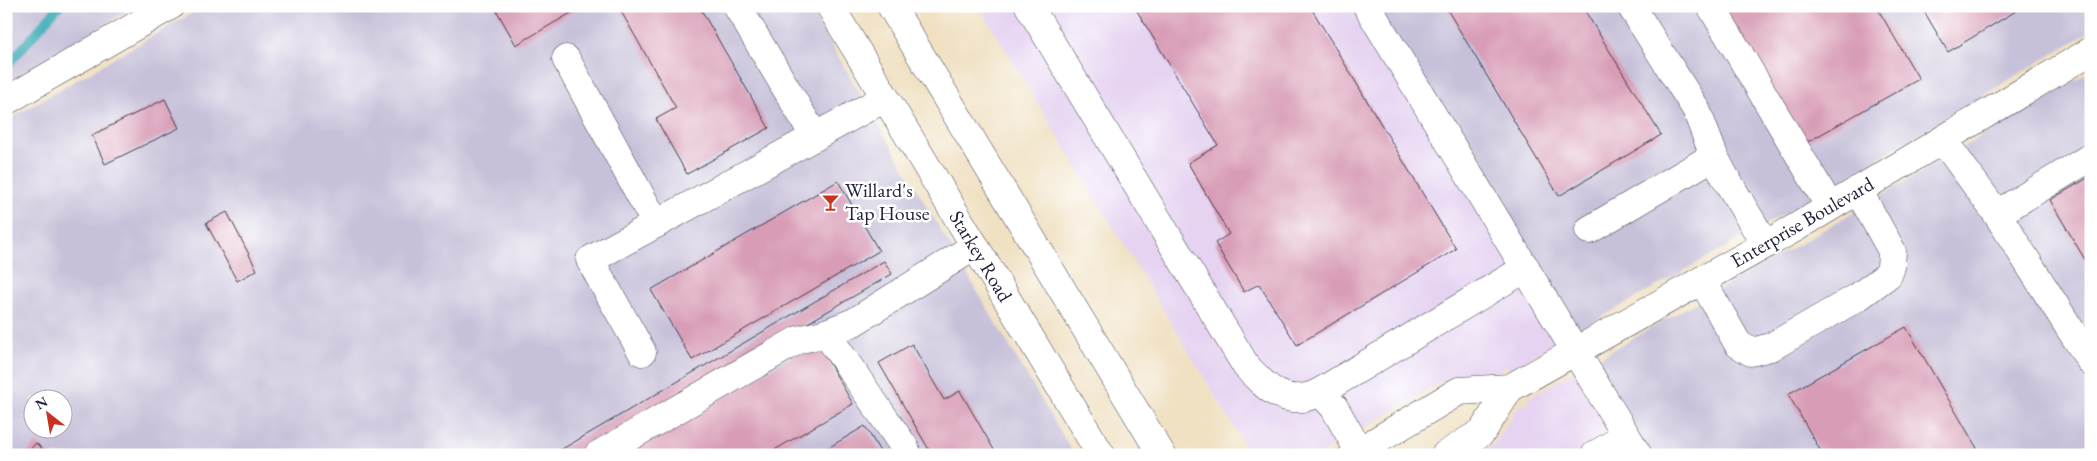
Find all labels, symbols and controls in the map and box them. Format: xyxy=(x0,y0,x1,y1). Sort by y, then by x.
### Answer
street label: Enterprise Boulevard xyxy=(1726,170,1879,273)
place label: Willard's Tap House xyxy=(845,177,930,226)
bar icon: Willard's Tap House xyxy=(821,192,841,212)
street label: Starkey Road xyxy=(944,206,1019,307)
north arrow xyxy=(22,388,72,438)
text: N xyxy=(32,392,51,413)

